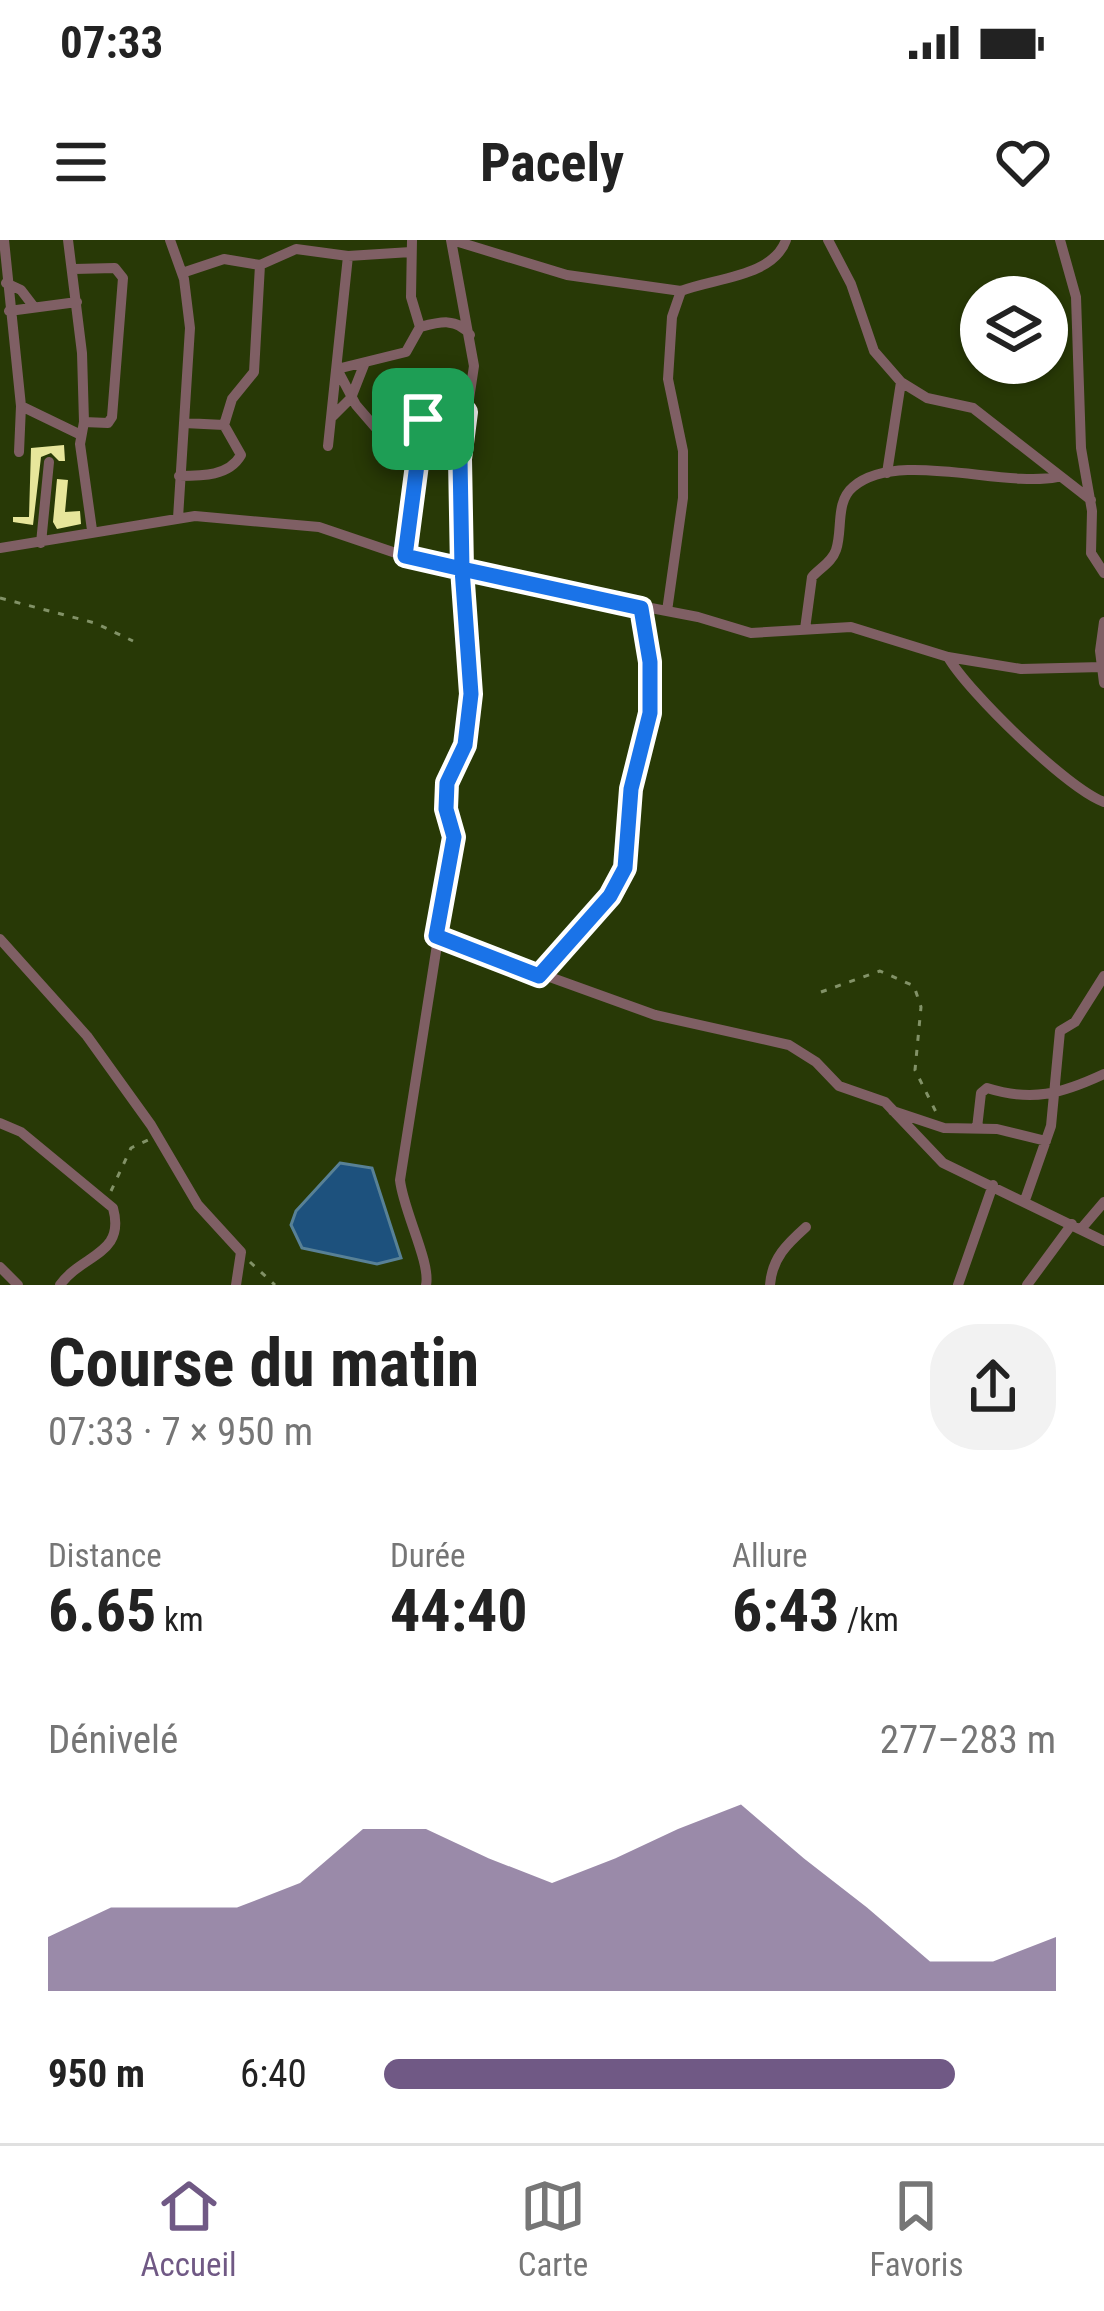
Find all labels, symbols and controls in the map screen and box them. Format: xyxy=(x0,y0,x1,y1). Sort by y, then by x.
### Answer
text: 07:33 xyxy=(60,16,163,69)
icon: menu xyxy=(48,129,114,195)
icon: heart xyxy=(990,129,1056,195)
text: Pacely xyxy=(480,131,624,194)
map controls xyxy=(960,276,1068,384)
button: layers xyxy=(960,276,1068,384)
pin xyxy=(372,368,474,470)
icon: arrive xyxy=(390,386,456,452)
button: share xyxy=(930,1324,1056,1450)
text: Course du matin xyxy=(48,1325,479,1402)
text: 07:33 · 7 × 950 m xyxy=(48,1409,313,1455)
text: Distance xyxy=(48,1536,162,1575)
text: Durée xyxy=(390,1536,465,1575)
text: Allure xyxy=(732,1536,807,1575)
text: 6.65 xyxy=(48,1575,156,1646)
text: 44:40 xyxy=(390,1575,528,1646)
text: 6:43 xyxy=(732,1575,839,1646)
text: km xyxy=(156,1600,204,1639)
text: /km xyxy=(839,1600,899,1639)
text: Dénivelé xyxy=(48,1717,178,1763)
text: 277–283 m xyxy=(880,1717,1056,1763)
text: 950 m xyxy=(48,2051,145,2097)
text: 6:40 xyxy=(240,2051,307,2097)
tab: Accueil xyxy=(141,2173,237,2284)
tab: Carte xyxy=(518,2173,588,2284)
tab: Favoris xyxy=(869,2173,963,2284)

